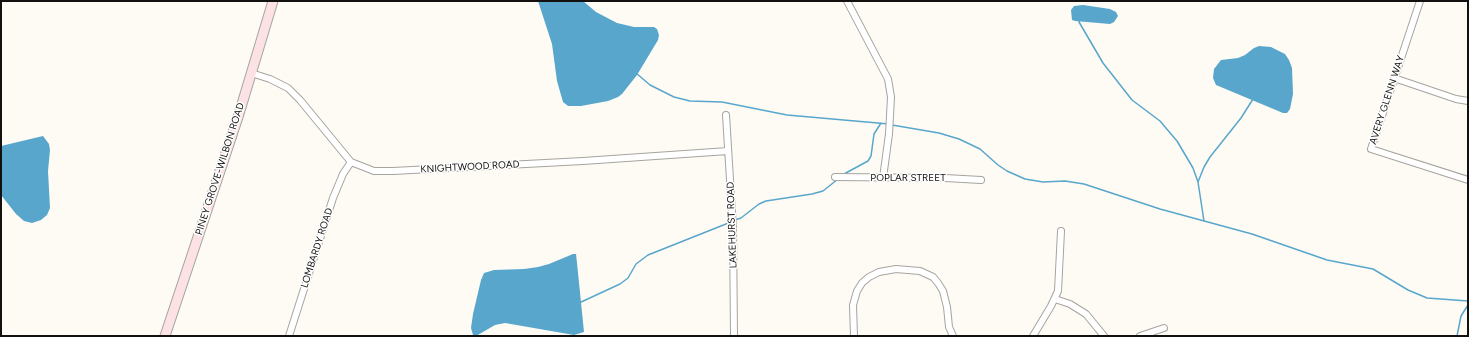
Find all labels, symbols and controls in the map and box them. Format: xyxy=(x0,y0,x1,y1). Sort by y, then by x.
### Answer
street label: AVERY GLENN WAY xyxy=(1367,54,1407,146)
street label: PINEY GROVE-WILBON ROAD xyxy=(193,101,247,237)
street label: KNIGHTWOOD ROAD xyxy=(420,158,520,176)
street label: POPLAR STREET xyxy=(870,172,946,184)
street label: LAKEHURST ROAD xyxy=(724,182,740,268)
street label: LOMBARDY ROAD xyxy=(298,207,336,289)

